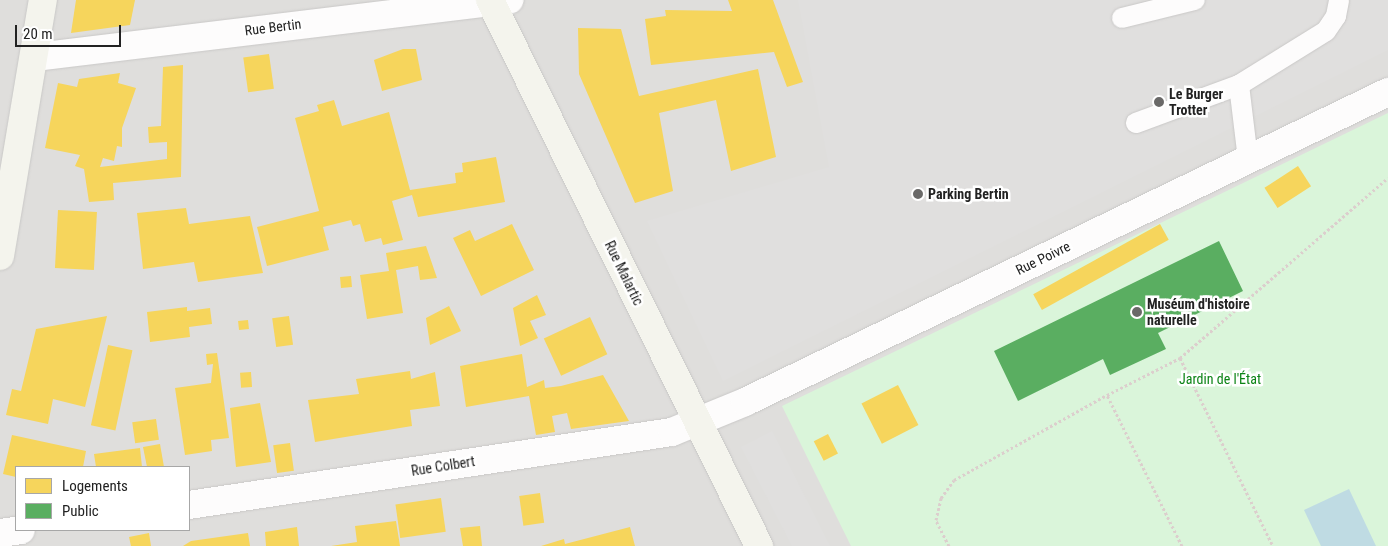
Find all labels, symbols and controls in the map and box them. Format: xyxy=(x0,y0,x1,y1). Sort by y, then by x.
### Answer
scale bar xyxy=(18,15,124,47)
street label: Rue Bertin xyxy=(244,15,302,39)
text: 20 m xyxy=(23,25,53,43)
place label: Le Burger Trotter xyxy=(1169,86,1223,118)
marker: Le Burger Trotter xyxy=(1153,96,1165,108)
place label: Parking Bertin xyxy=(928,186,1009,202)
marker: Parking Bertin xyxy=(912,188,924,200)
street label: Rue Malartic xyxy=(601,238,647,308)
street label: Rue Poivre xyxy=(1013,238,1073,278)
place label: Muséum d'histoire naturelle xyxy=(1147,296,1250,328)
marker: Muséum d'histoire naturelle xyxy=(1131,306,1143,318)
park label: Jardin de l'État xyxy=(1179,371,1261,387)
street label: Rue Colbert xyxy=(410,453,476,479)
legend xyxy=(15,466,190,531)
text: Logements xyxy=(62,477,128,495)
text: Public xyxy=(62,502,99,520)

